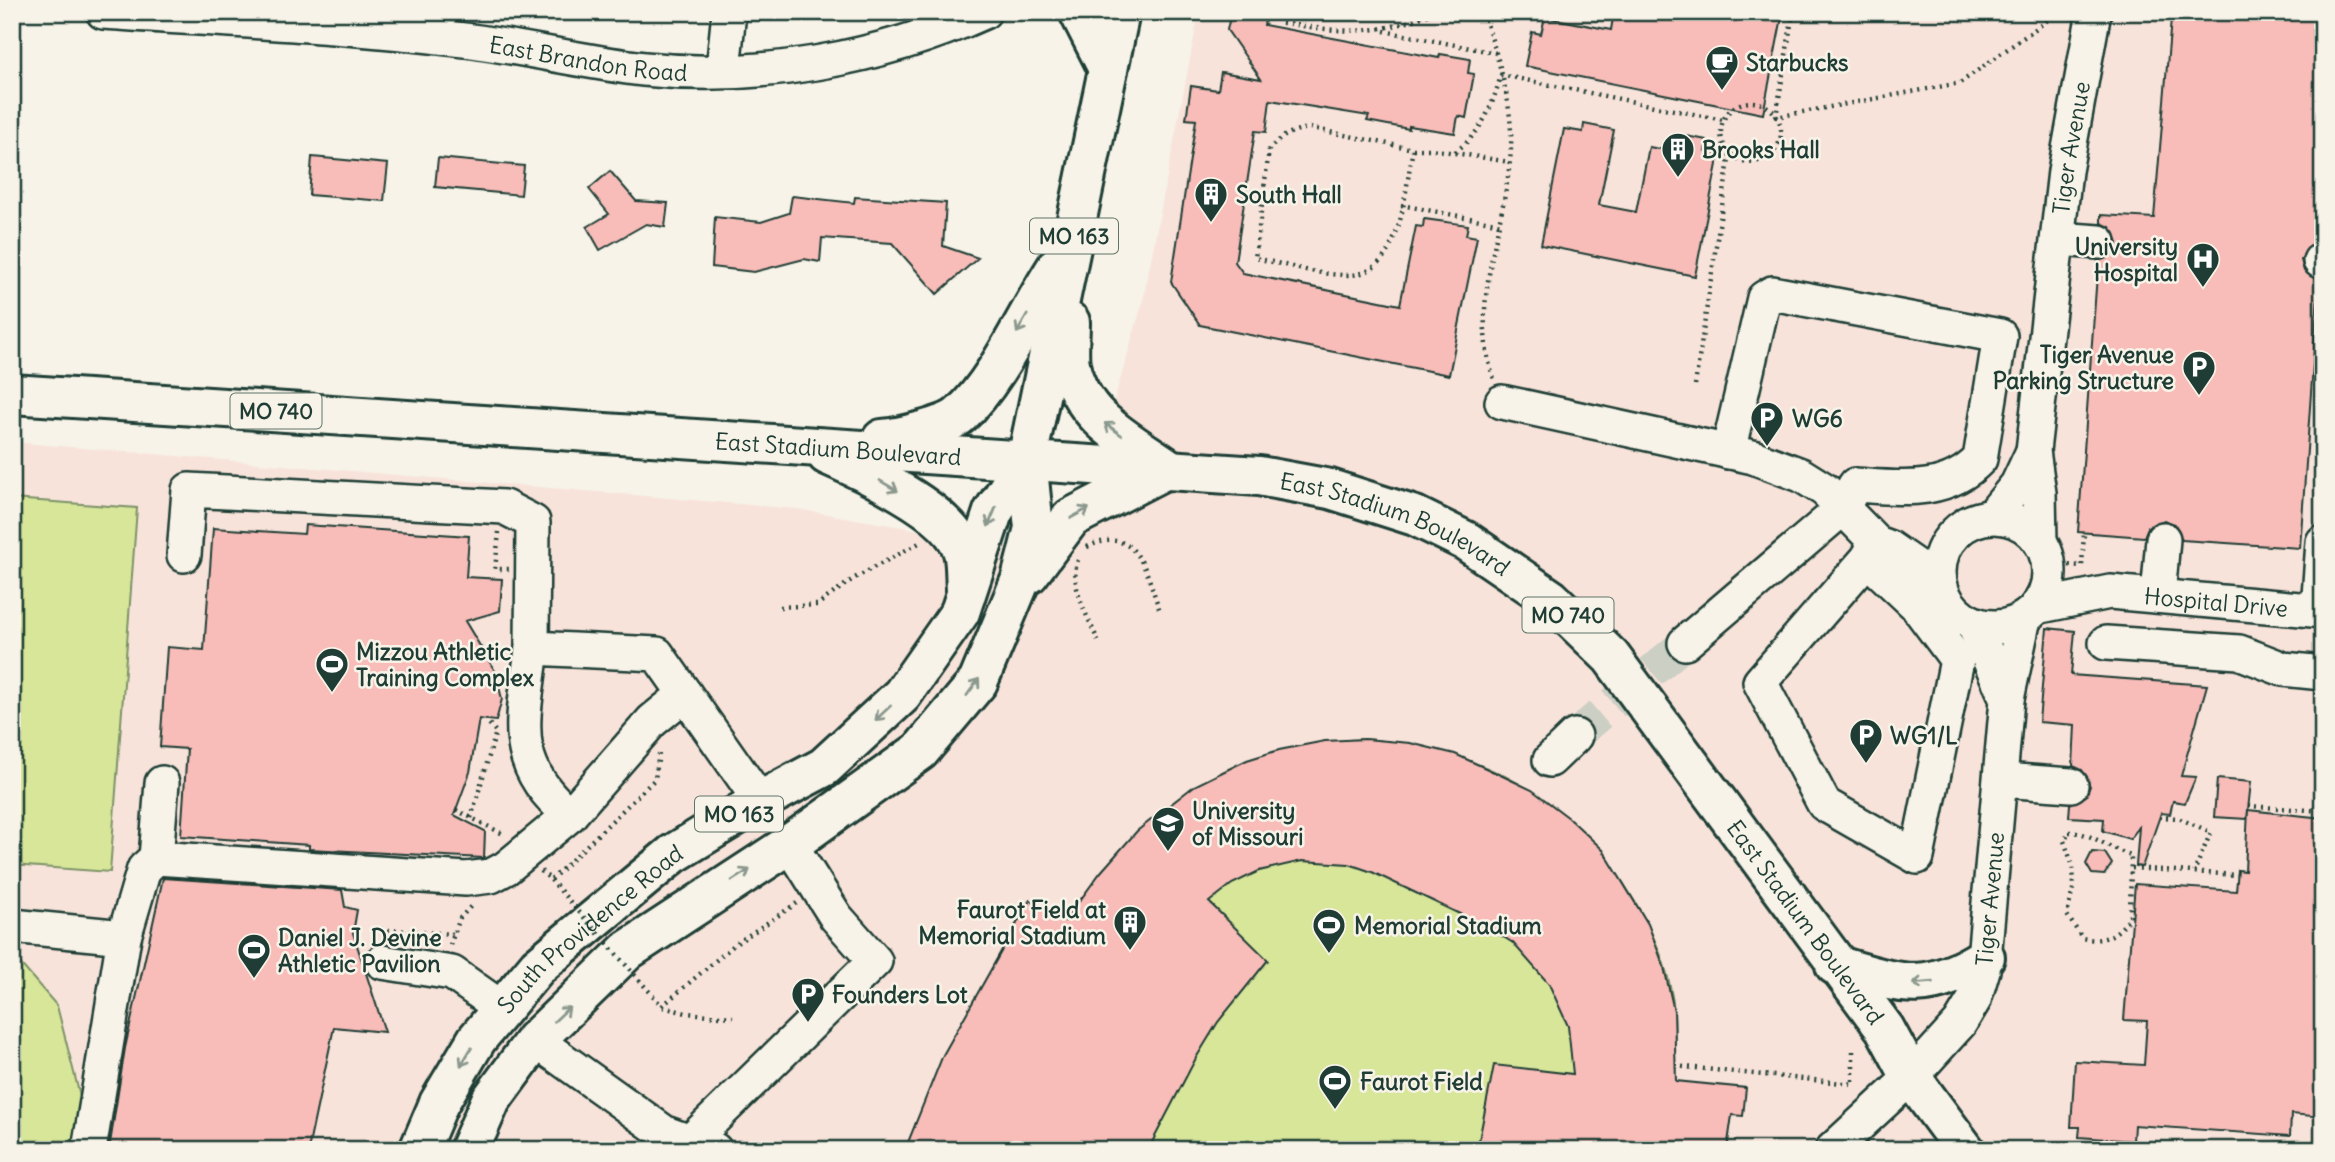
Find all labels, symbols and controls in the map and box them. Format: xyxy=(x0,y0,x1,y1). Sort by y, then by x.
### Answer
street label: East Brandon Road xyxy=(487,29,688,86)
cafe icon: Starbucks xyxy=(1703,43,1741,92)
place label: Starbucks xyxy=(1746,48,1849,77)
street label: Tiger Avenue xyxy=(2046,79,2096,216)
building icon: Brooks Hall xyxy=(1659,130,1697,179)
place label: Brooks Hall xyxy=(1702,135,1820,164)
building icon: South Hall xyxy=(1192,175,1230,224)
place label: South Hall xyxy=(1236,180,1342,209)
road number: MO 163 xyxy=(1030,218,1118,254)
place label: University Hospital xyxy=(2075,232,2178,287)
hospital icon: University Hospital xyxy=(2184,240,2222,289)
one-way arrow xyxy=(1014,314,1028,334)
place label: Tiger Avenue Parking Structure xyxy=(1993,340,2174,395)
parking icon: Tiger Avenue Parking Structure xyxy=(2180,348,2218,397)
road number: MO 740 xyxy=(230,394,322,428)
parking icon: WG6 xyxy=(1748,399,1786,448)
place label: WG6 xyxy=(1792,404,1843,433)
one-way arrow xyxy=(1104,422,1123,436)
street label: East Stadium Boulevard xyxy=(714,426,962,471)
street label: East Stadium Boulevard xyxy=(1278,466,1516,582)
one-way arrow xyxy=(879,479,899,493)
one-way arrow xyxy=(985,506,998,527)
one-way arrow xyxy=(1070,506,1090,520)
street label: Hospital Drive xyxy=(2143,581,2289,622)
road number: MO 740 xyxy=(1522,598,1614,632)
place label: Mizzou Athletic Training Complex xyxy=(356,637,535,692)
sports icon: Mizzou Athletic Training Complex xyxy=(313,645,351,694)
one-way arrow xyxy=(966,678,980,697)
one-way arrow xyxy=(874,705,892,721)
parking icon: WG1/L xyxy=(1847,716,1885,765)
place label: WG1/L xyxy=(1890,721,1958,750)
road number: MO 163 xyxy=(695,796,783,832)
place label: University of Missouri xyxy=(1192,796,1303,851)
school or university icon: University of Missouri xyxy=(1149,804,1187,853)
street label: East Stadium Boulevard xyxy=(1721,814,1891,1030)
street label: Tiger Avenue xyxy=(1969,831,2010,967)
street label: South Providence Road xyxy=(490,837,687,1019)
one-way arrow xyxy=(731,868,750,883)
place label: Faurot Field at Memorial Stadium xyxy=(918,895,1106,950)
building icon: Faurot Field at Memorial Stadium xyxy=(1111,903,1149,952)
sports icon: Memorial Stadium xyxy=(1310,906,1348,955)
place label: Memorial Stadium xyxy=(1354,911,1542,940)
place label: Daniel J. Devine Athletic Pavilion xyxy=(278,923,442,978)
sports icon: Daniel J. Devine Athletic Pavilion xyxy=(235,931,273,980)
parking icon: Founders Lot xyxy=(789,975,827,1024)
one-way arrow xyxy=(1911,976,1934,989)
place label: Founders Lot xyxy=(832,980,968,1009)
one-way arrow xyxy=(553,1006,570,1023)
one-way arrow xyxy=(459,1047,473,1067)
sports icon: Faurot Field xyxy=(1316,1062,1354,1111)
place label: Faurot Field xyxy=(1360,1067,1483,1096)

